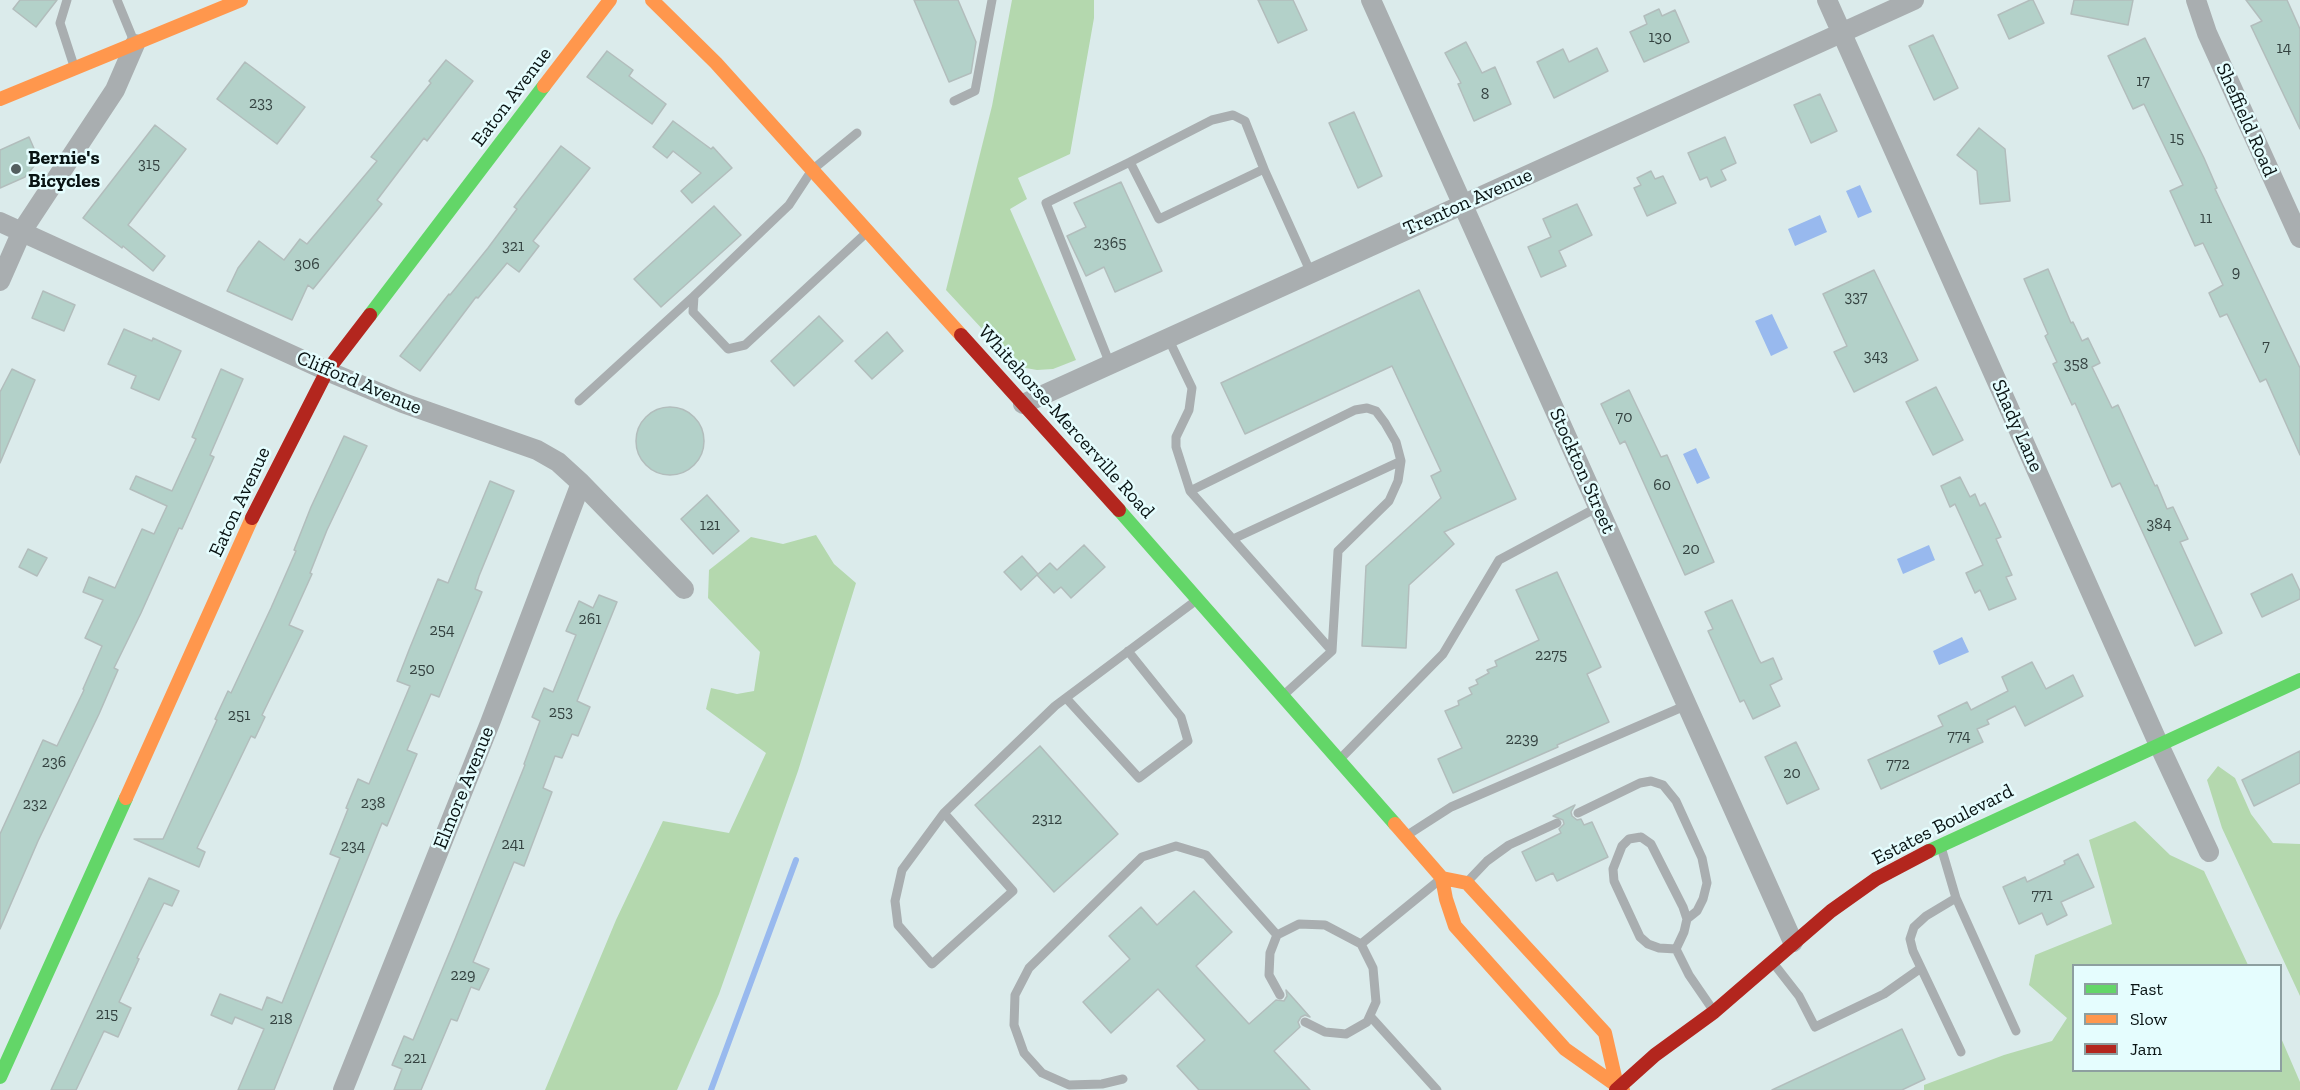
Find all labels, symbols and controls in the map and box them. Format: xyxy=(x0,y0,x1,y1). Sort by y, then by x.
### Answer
house number: 130 xyxy=(1648,27,1672,47)
house number: 14 xyxy=(2277,38,2291,58)
street label: Eaton Avenue xyxy=(467,42,557,152)
street label: Sheffield Road xyxy=(2210,59,2282,181)
house number: 17 xyxy=(2136,71,2150,91)
house number: 8 xyxy=(1481,84,1489,104)
house number: 233 xyxy=(249,93,273,113)
house number: 15 xyxy=(2170,128,2184,148)
place label: Bernie's Bicycles xyxy=(28,146,100,193)
house number: 315 xyxy=(138,154,160,174)
marker: Bernie's Bicycles xyxy=(9,162,23,176)
street label: Trenton Avenue xyxy=(1400,163,1536,241)
house number: 11 xyxy=(2200,208,2212,228)
house number: 2365 xyxy=(1094,233,1126,253)
house number: 321 xyxy=(502,236,524,256)
house number: 306 xyxy=(294,254,320,274)
house number: 9 xyxy=(2232,262,2240,282)
house number: 337 xyxy=(1844,287,1868,307)
street label: Whitehorse-Mercerville Road xyxy=(973,320,1159,524)
house number: 7 xyxy=(2262,336,2270,356)
street label: Clifford Avenue xyxy=(293,346,425,420)
house number: 343 xyxy=(1864,346,1888,366)
house number: 358 xyxy=(2064,354,2088,374)
street label: Shady Lane xyxy=(1986,376,2048,476)
street label: Stockton Street xyxy=(1544,405,1620,537)
house number: 70 xyxy=(1616,407,1632,427)
street label: Eaton Avenue xyxy=(204,443,276,561)
house number: 60 xyxy=(1653,475,1671,495)
house number: 384 xyxy=(2146,514,2172,534)
house number: 121 xyxy=(700,515,720,535)
house number: 20 xyxy=(1682,539,1700,559)
house number: 261 xyxy=(579,609,601,629)
house number: 254 xyxy=(429,620,455,640)
house number: 2275 xyxy=(1535,645,1567,665)
house number: 250 xyxy=(409,659,435,679)
house number: 253 xyxy=(549,702,573,722)
house number: 251 xyxy=(228,705,250,725)
street label: Elmore Avenue xyxy=(428,723,500,853)
house number: 774 xyxy=(1947,726,1971,746)
house number: 2239 xyxy=(1506,729,1538,749)
house number: 236 xyxy=(42,752,66,772)
house number: 772 xyxy=(1886,754,1910,774)
house number: 20 xyxy=(1783,763,1801,783)
street label: Estates Boulevard xyxy=(1869,779,2017,871)
house number: 238 xyxy=(361,793,385,813)
house number: 232 xyxy=(23,794,47,814)
house number: 2312 xyxy=(1032,809,1062,829)
house number: 241 xyxy=(501,834,525,854)
house number: 234 xyxy=(341,836,365,856)
house number: 771 xyxy=(2031,885,2053,905)
legend xyxy=(2072,964,2282,1072)
house number: 229 xyxy=(451,965,475,985)
text: Fast xyxy=(2130,978,2163,1000)
house number: 215 xyxy=(96,1004,118,1024)
text: Slow xyxy=(2130,1008,2167,1030)
house number: 218 xyxy=(269,1009,293,1029)
text: Jam xyxy=(2130,1038,2162,1060)
house number: 221 xyxy=(404,1048,426,1068)

